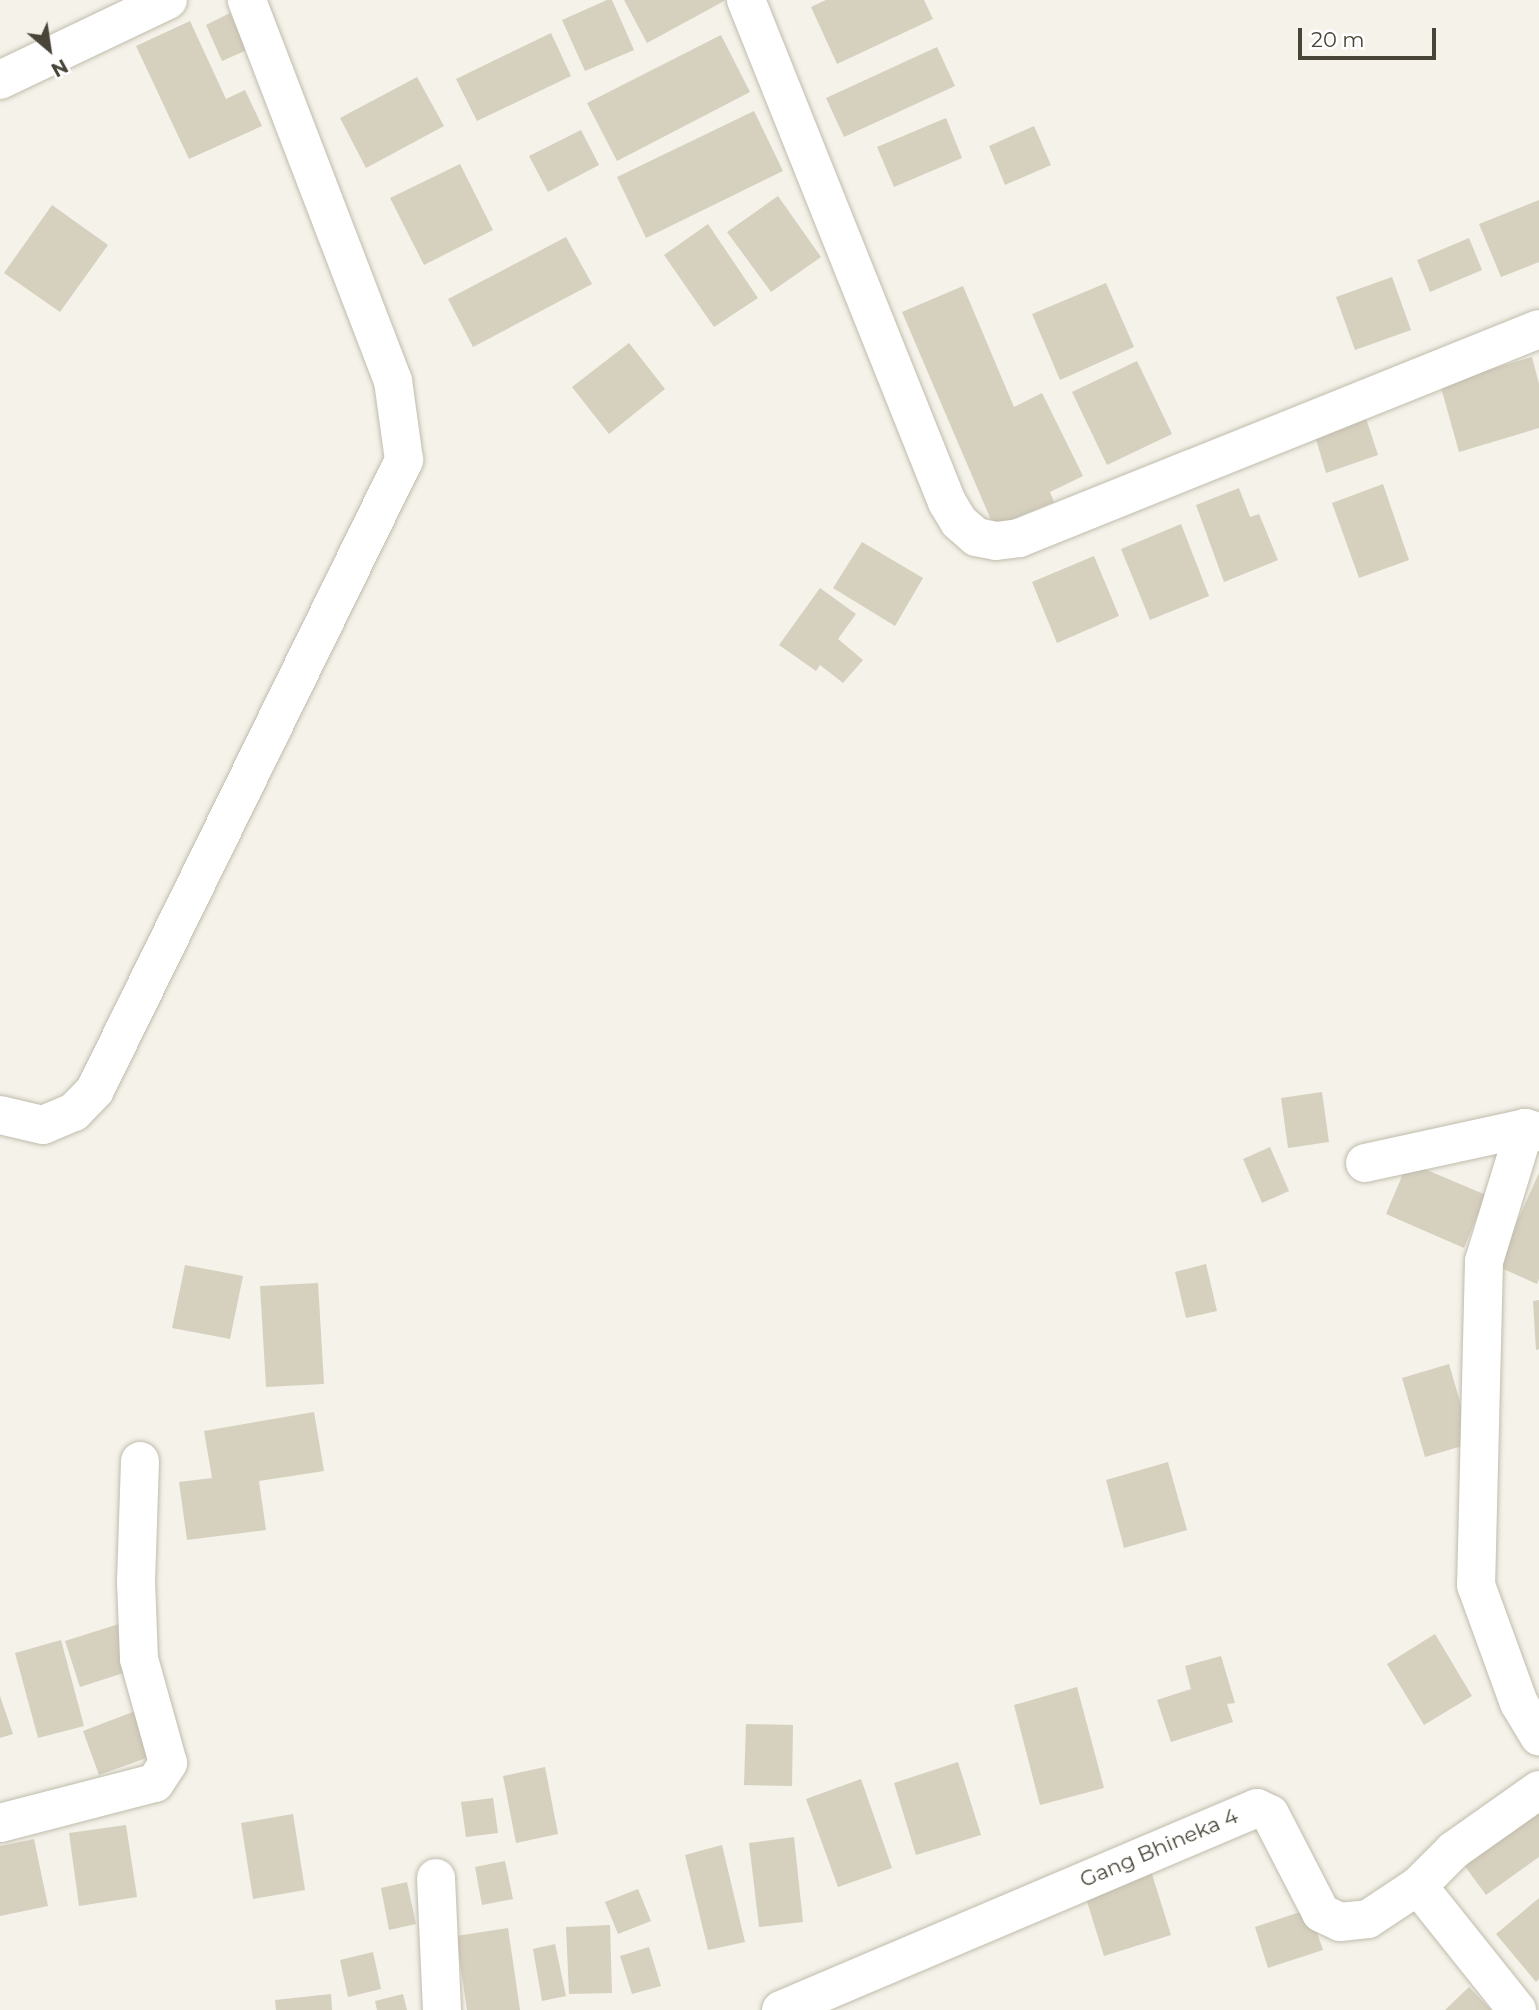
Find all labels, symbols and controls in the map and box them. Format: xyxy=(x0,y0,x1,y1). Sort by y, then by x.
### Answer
north arrow xyxy=(14,14,84,84)
scale bar xyxy=(1301,14,1439,58)
text: 20 m xyxy=(1311,27,1365,52)
text: N xyxy=(47,54,72,82)
street label: Gang Bhineka 4 xyxy=(1076,1803,1242,1893)

